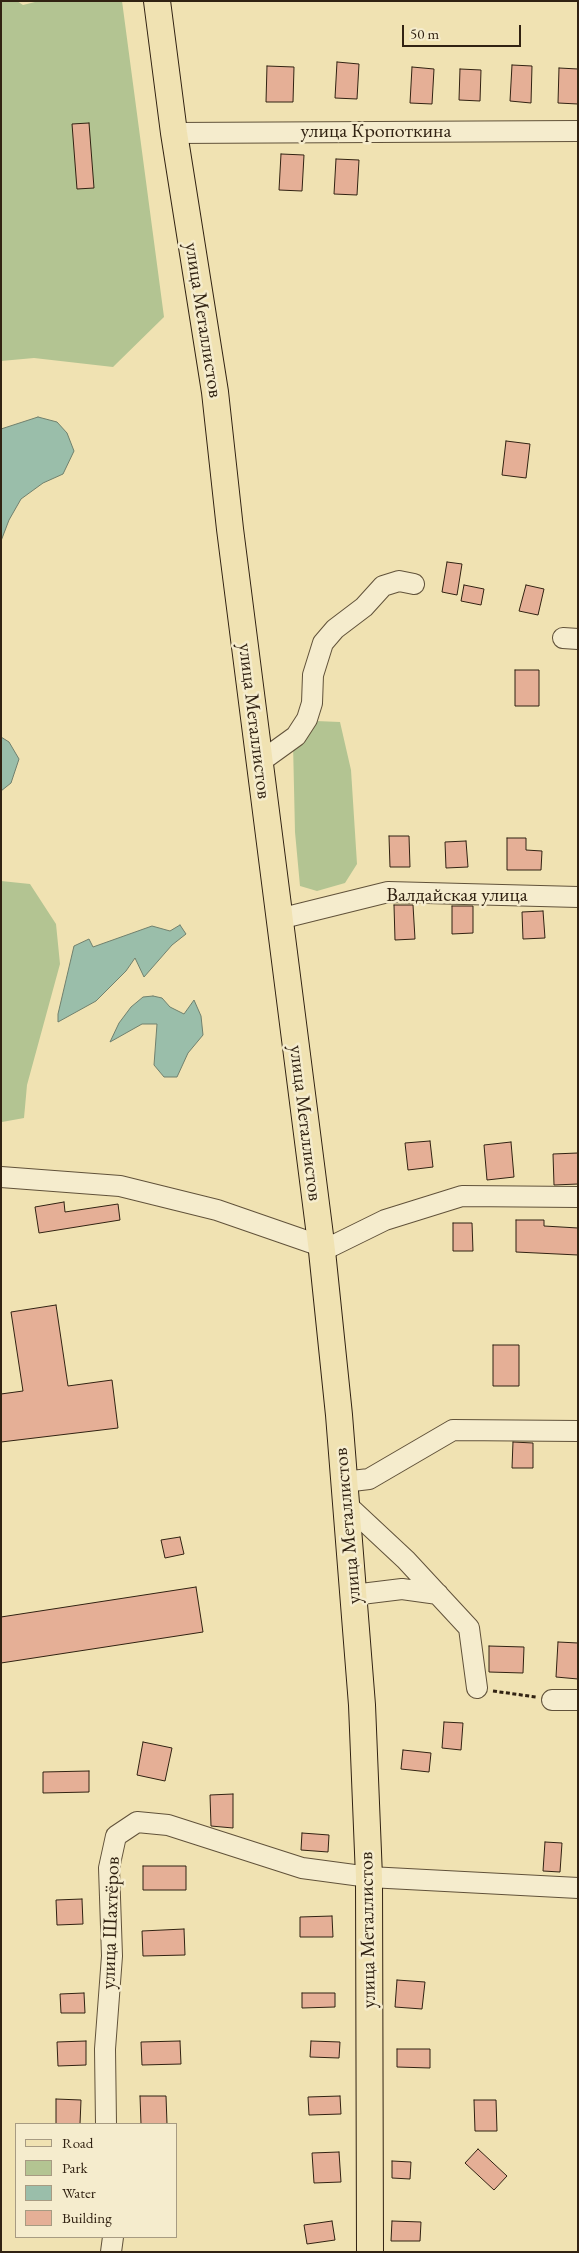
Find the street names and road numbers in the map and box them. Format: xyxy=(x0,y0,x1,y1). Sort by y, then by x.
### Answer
street label: улица Кропоткина xyxy=(301,120,451,144)
street label: улица Металлистов xyxy=(179,241,227,399)
street label: улица Металлистов xyxy=(233,642,275,800)
street label: Валдайская улица xyxy=(386,884,528,908)
street label: улица Металлистов xyxy=(284,1044,326,1202)
street label: улица Металлистов xyxy=(329,1447,367,1605)
street label: улица Металлистов xyxy=(355,1851,381,2009)
street label: улица Шахтёров xyxy=(97,1856,125,1990)

